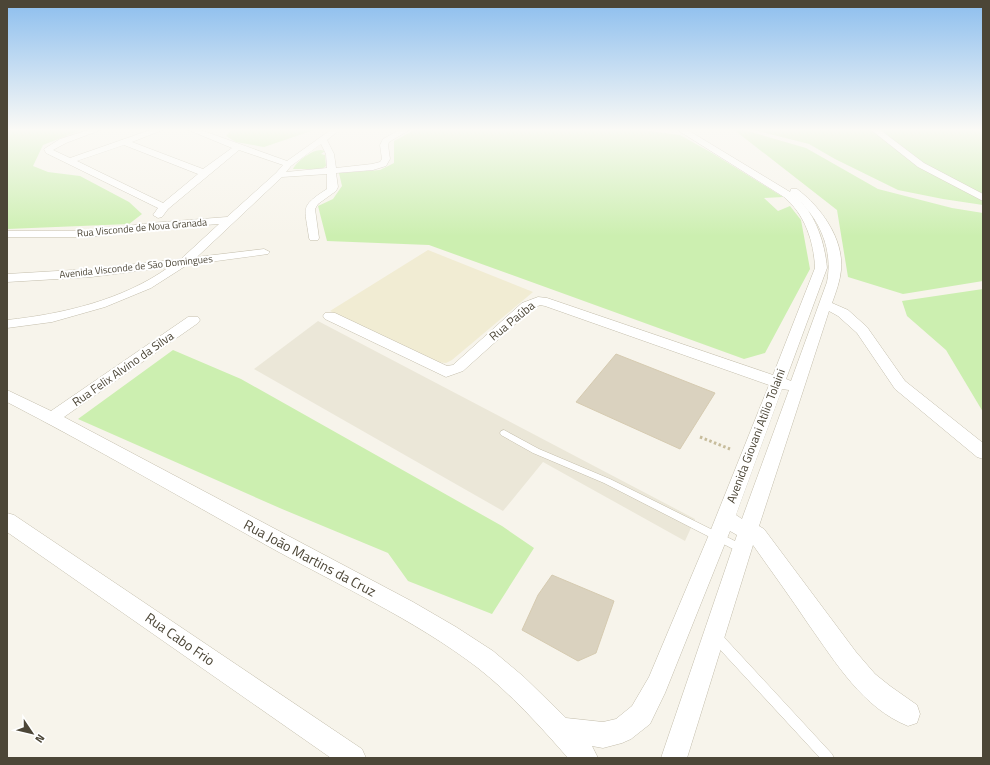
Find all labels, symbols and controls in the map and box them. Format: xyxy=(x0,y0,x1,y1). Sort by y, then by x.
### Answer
street label: Rua Visconde de Nova Granada xyxy=(76,214,208,241)
street label: Avenida Visconde de São Domingues xyxy=(59,251,214,282)
street label: Rua Paúba xyxy=(485,296,539,345)
street label: Rua Felix Alvino da Silva xyxy=(68,326,177,411)
street label: Avenida Giovani Atílio Tolaini xyxy=(721,366,790,506)
street label: Rua João Martins da Cruz xyxy=(240,514,380,601)
street label: Rua Cabo Frio xyxy=(141,607,219,670)
north arrow xyxy=(12,713,52,753)
text: N xyxy=(31,731,49,746)

